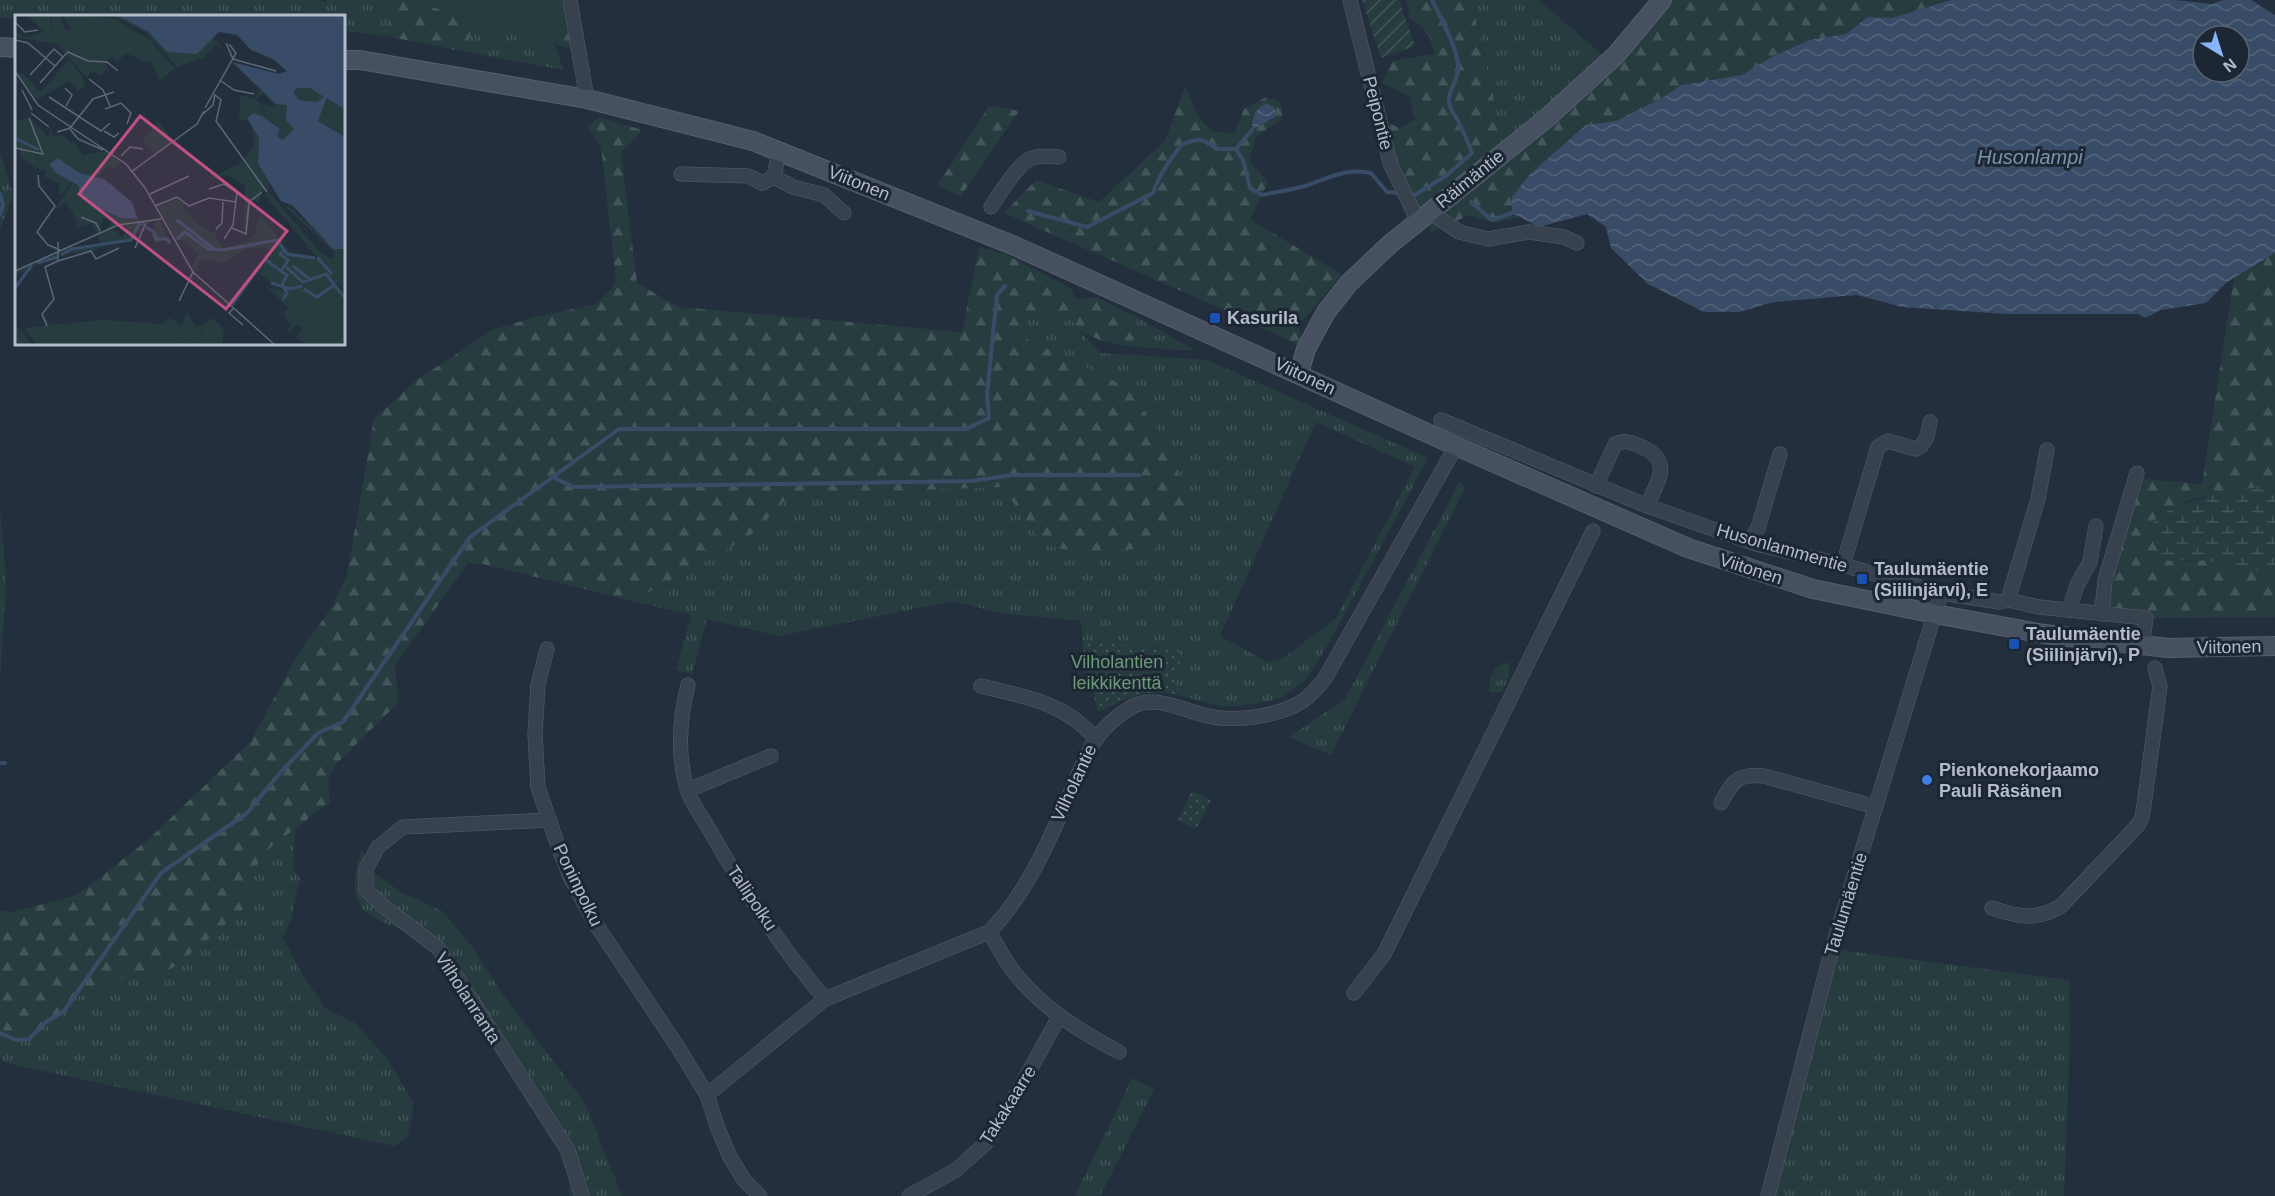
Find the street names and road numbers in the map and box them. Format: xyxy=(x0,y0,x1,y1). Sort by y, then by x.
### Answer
street label: Peipontie xyxy=(1359,74,1397,152)
street label: Räimäntie xyxy=(1432,146,1508,212)
street label: Viitonen xyxy=(825,162,893,204)
street label: Viitonen xyxy=(1271,353,1339,399)
street label: Husonlammentie xyxy=(1714,520,1850,576)
street label: Viitonen xyxy=(1717,549,1785,589)
street label: Viitonen xyxy=(2196,636,2262,658)
street label: Vilholantie xyxy=(1047,741,1101,825)
street label: Poninpolku xyxy=(549,841,607,929)
street label: Taulumäentie xyxy=(1821,850,1871,958)
street label: Tallipolku xyxy=(723,862,781,934)
street label: Vilholanranta xyxy=(431,949,505,1048)
street label: Takakaarre xyxy=(976,1062,1040,1148)

